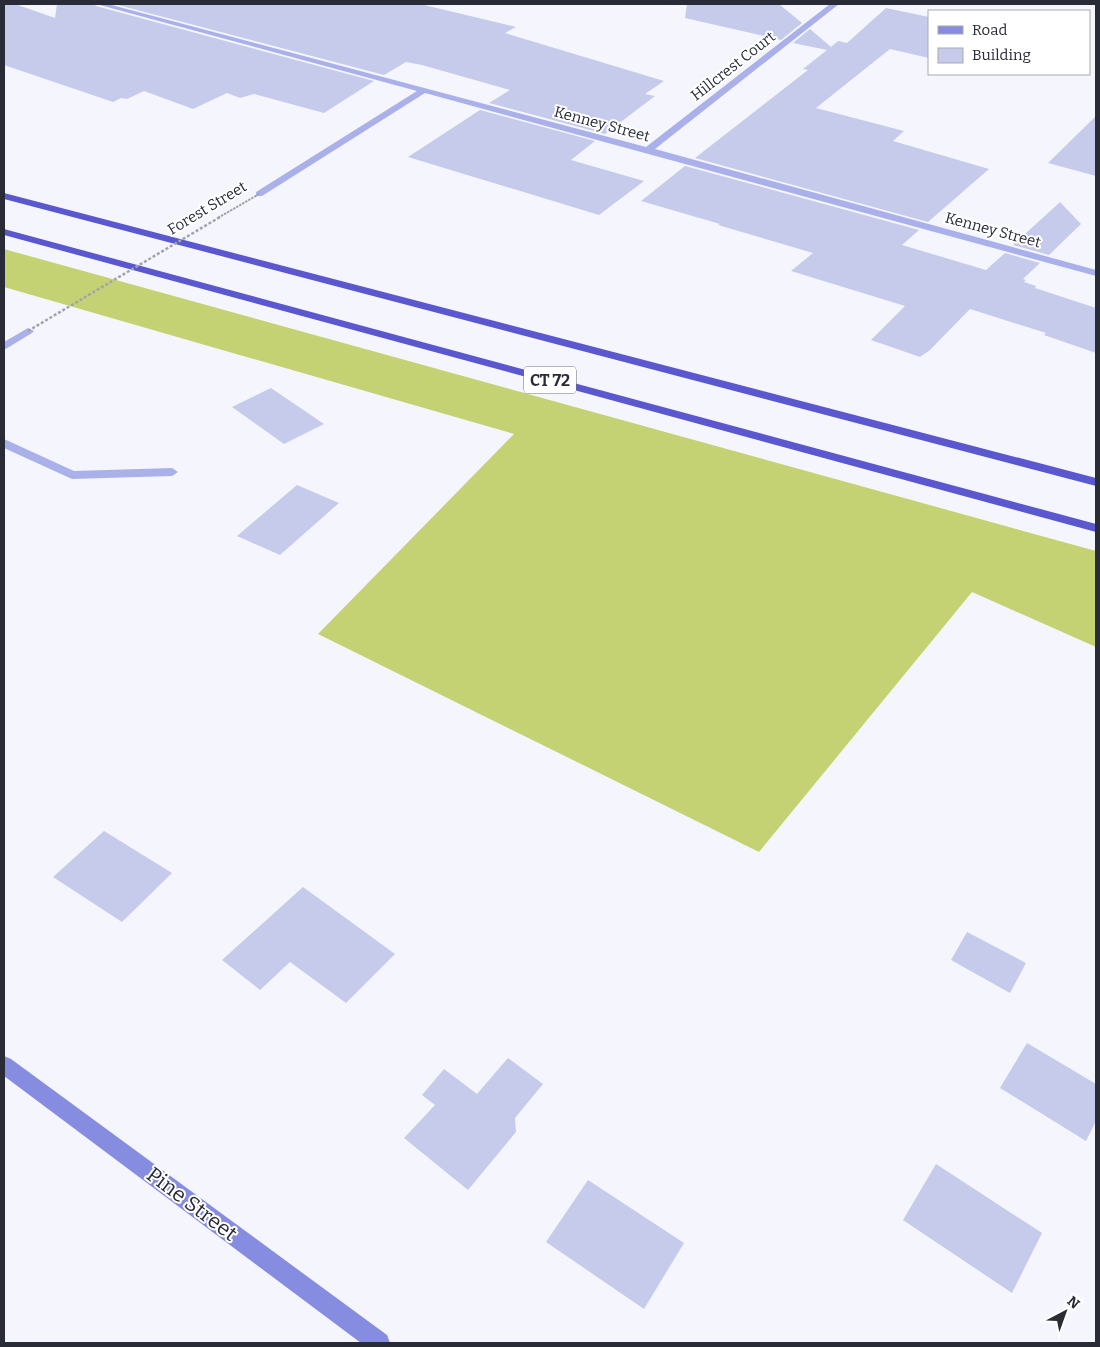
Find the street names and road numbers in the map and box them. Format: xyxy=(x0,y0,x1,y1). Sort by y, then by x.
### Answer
street label: Hillcrest Court xyxy=(687,27,779,104)
street label: Kenney Street xyxy=(552,103,652,146)
street label: Forest Street xyxy=(164,177,250,239)
street label: Kenney Street xyxy=(943,209,1043,252)
road number: CT 72 xyxy=(524,366,576,394)
street label: Pine Street xyxy=(142,1161,243,1247)

